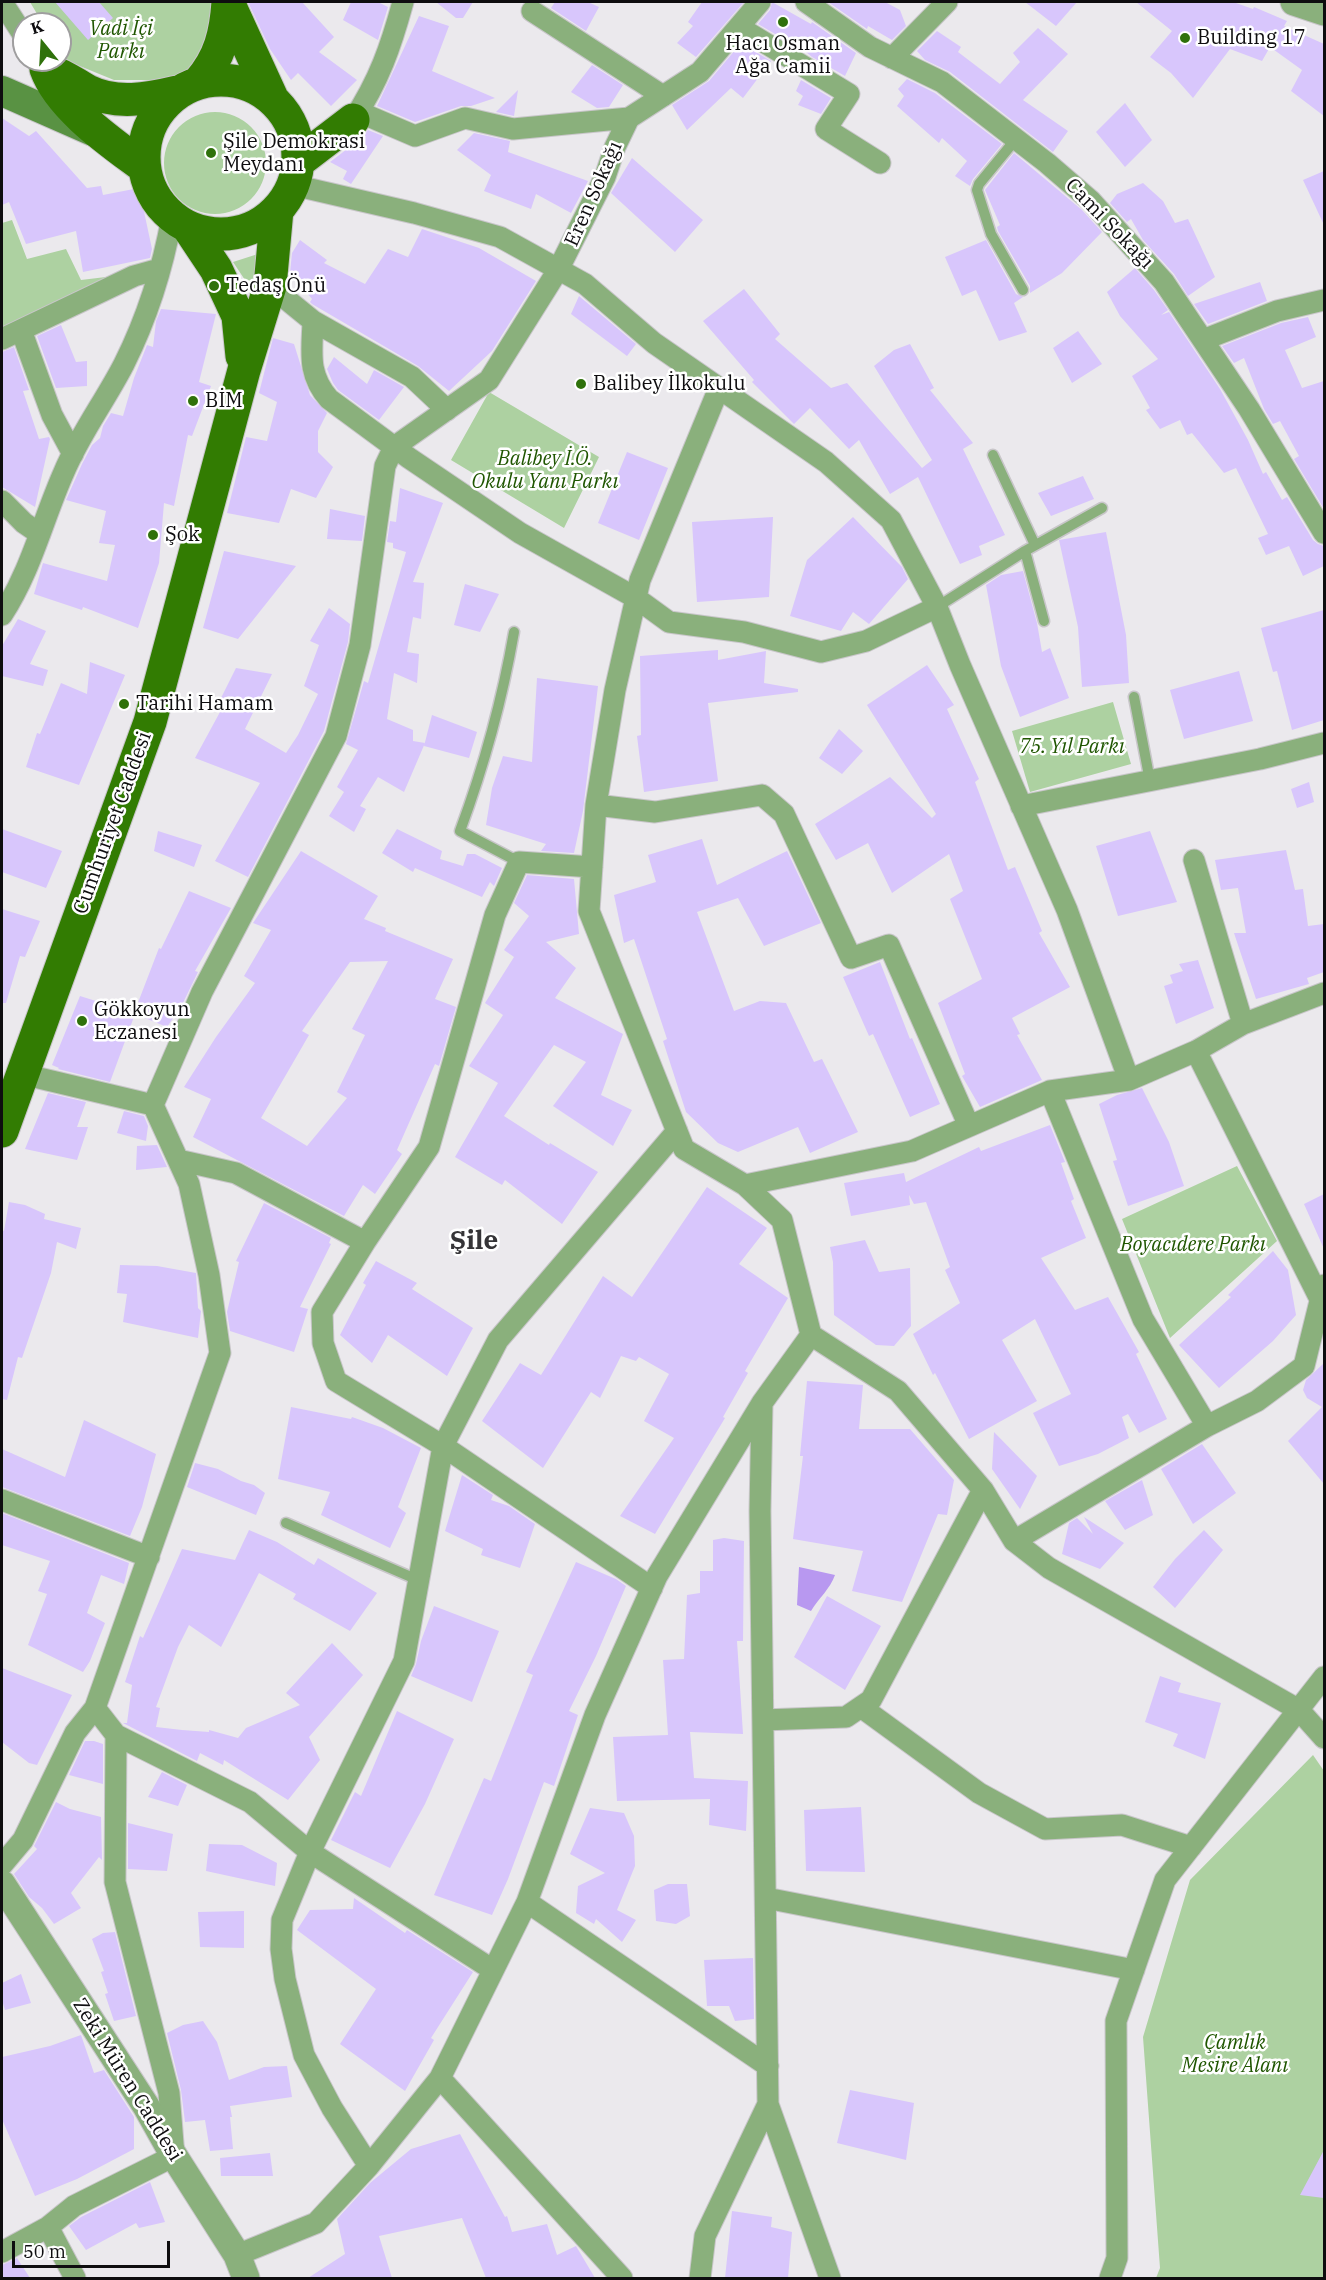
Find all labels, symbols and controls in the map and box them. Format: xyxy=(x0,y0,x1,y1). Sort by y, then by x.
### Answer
north arrow xyxy=(12,12,72,72)
text: K xyxy=(28,15,46,38)
marker: Hacı Osman Ağa Camii xyxy=(776,15,790,29)
park label: Vadi İçi Parkı xyxy=(89,17,153,64)
place label: Building 17 xyxy=(1197,26,1306,50)
marker: Building 17 xyxy=(1178,31,1192,45)
place label: Hacı Osman Ağa Camii xyxy=(726,32,840,79)
place label: Şile Demokrasi Meydanı xyxy=(223,130,365,177)
street label: Eren Sokağı xyxy=(560,138,628,250)
marker: Şile Demokrasi Meydanı xyxy=(204,146,218,160)
street label: Cami Sokağı xyxy=(1060,174,1158,274)
place label: Tedaş Önü xyxy=(226,274,326,298)
marker: Tedaş Önü xyxy=(207,279,221,293)
place label: Balibey İlkokulu xyxy=(593,372,746,396)
marker: Balibey İlkokulu xyxy=(574,377,588,391)
place label: BİM xyxy=(205,389,243,413)
marker: BİM xyxy=(186,394,200,408)
park label: Balibey İ.Ö. Okulu Yanı Parkı xyxy=(472,447,618,494)
place label: Şok xyxy=(165,523,200,547)
marker: Şok xyxy=(146,528,160,542)
place label: Tarihi Hamam xyxy=(136,692,273,716)
marker: Tarihi Hamam xyxy=(117,697,131,711)
street label: Cumhuriyet Caddesi xyxy=(69,729,157,917)
park label: 75. Yıl Parkı xyxy=(1019,735,1125,759)
place label: Gökkoyun Eczanesi xyxy=(94,998,190,1045)
marker: Gökkoyun Eczanesi xyxy=(75,1014,89,1028)
district label: Şile xyxy=(450,1225,498,1257)
park label: Boyacıdere Parkı xyxy=(1120,1233,1266,1257)
street label: Zeki Müren Caddesi xyxy=(67,1994,187,2166)
park label: Çamlık Mesire Alanı xyxy=(1182,2031,1288,2078)
scale bar xyxy=(15,2229,172,2267)
text: 50 m xyxy=(23,2240,66,2263)

